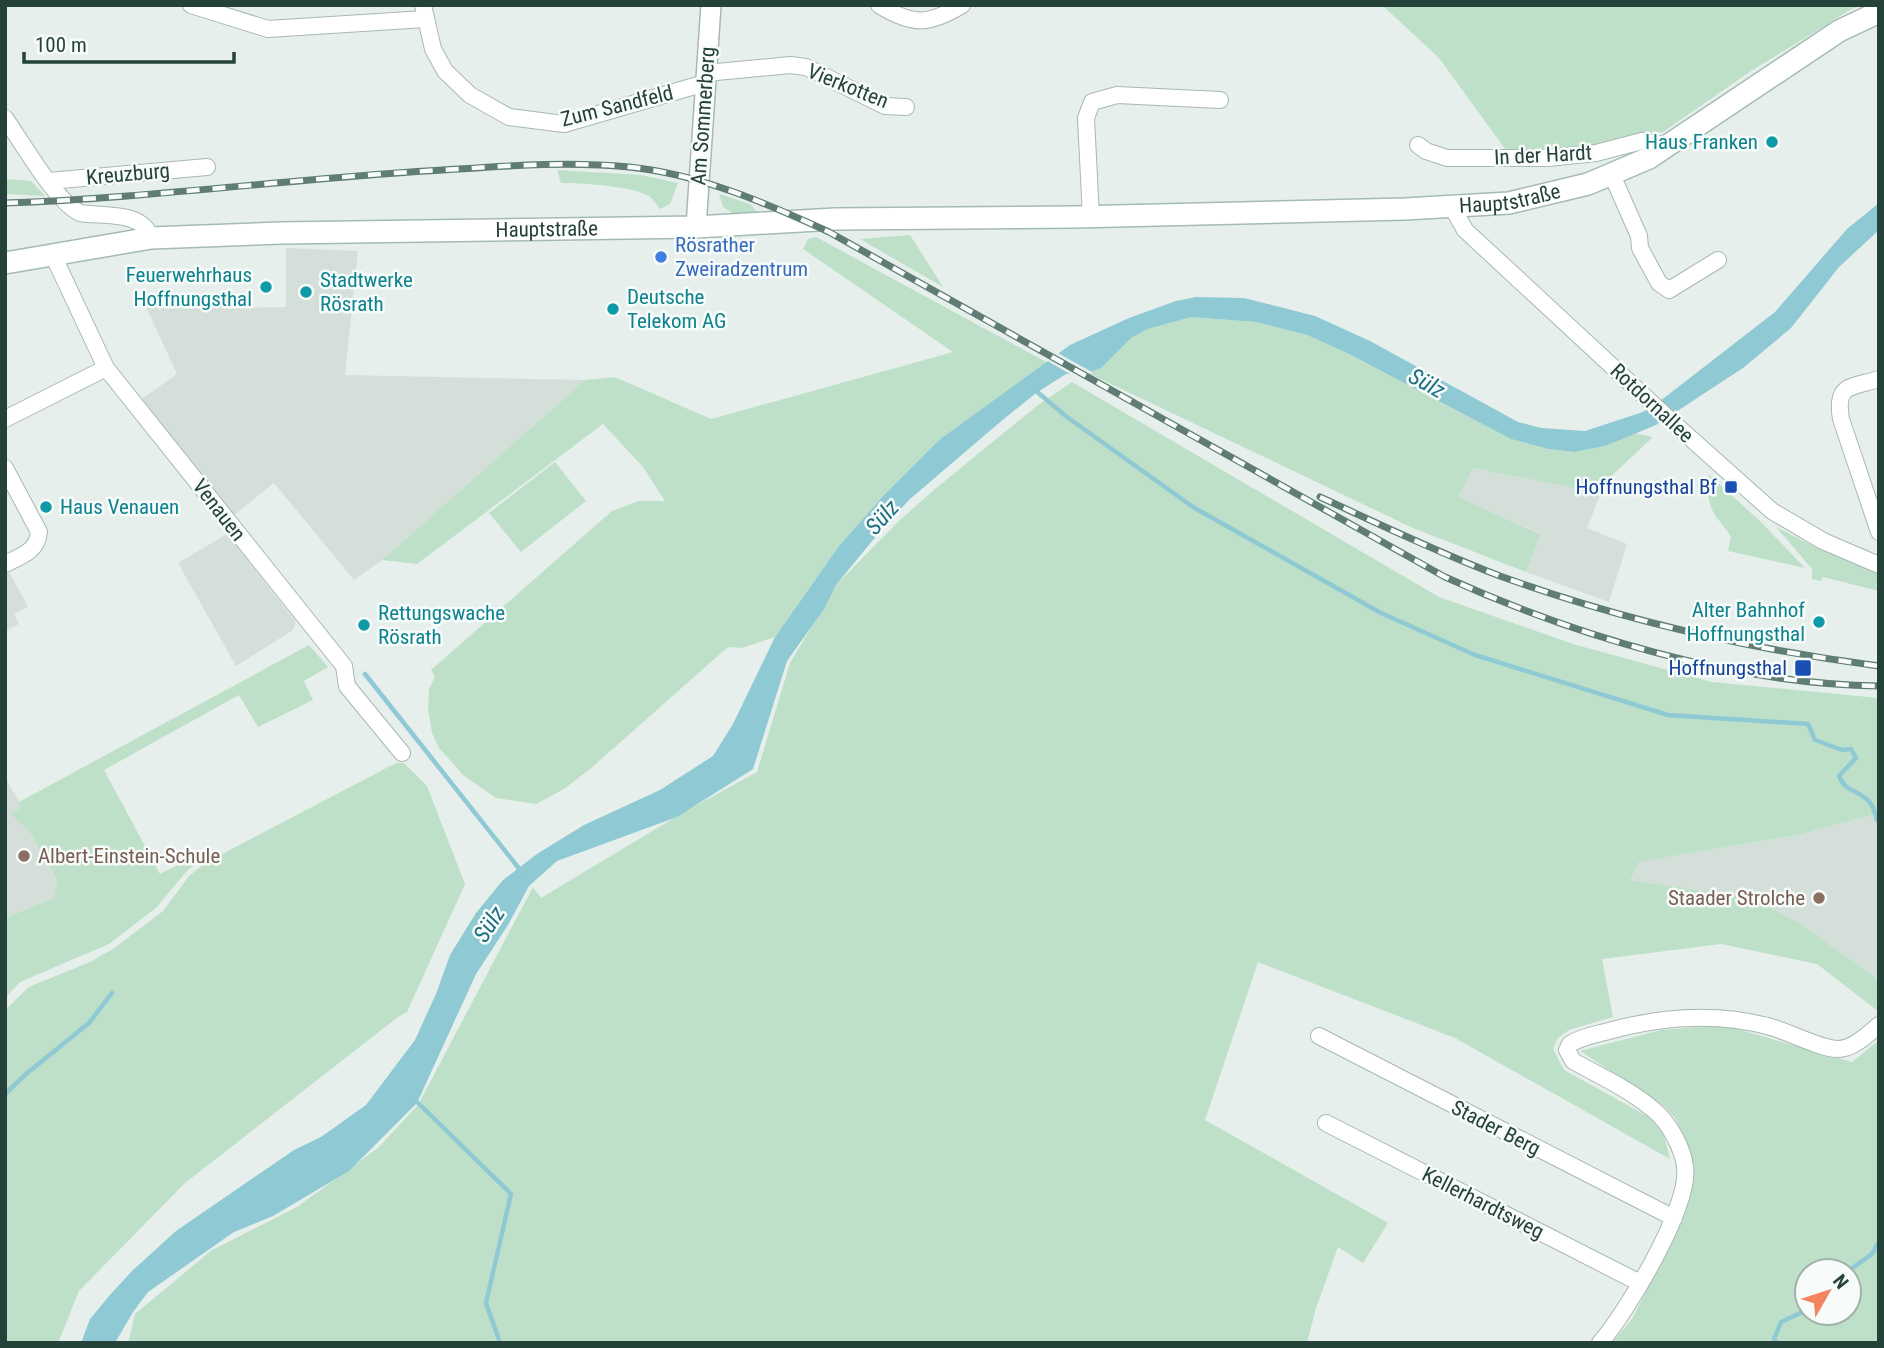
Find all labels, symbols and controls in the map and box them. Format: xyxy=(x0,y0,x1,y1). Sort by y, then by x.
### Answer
scale bar xyxy=(24,21,234,65)
text: 100 m xyxy=(35,33,87,57)
street label: Am Sommerberg xyxy=(686,46,720,186)
street label: Vierkotten xyxy=(804,59,892,113)
street label: Zum Sandfeld xyxy=(559,80,675,132)
place label: Haus Franken xyxy=(1645,130,1758,154)
marker: Haus Franken xyxy=(1764,134,1780,150)
street label: In der Hardt xyxy=(1494,140,1592,170)
street label: Kreuzburg xyxy=(85,158,171,190)
street label: Hauptstraße xyxy=(1458,179,1563,218)
street label: Hauptstraße xyxy=(495,216,598,242)
place label: Rösrather Zweiradzentrum xyxy=(675,233,808,281)
marker: Rösrather Zweiradzentrum xyxy=(653,249,669,265)
place label: Feuerwehrhaus Hoffnungsthal xyxy=(126,263,252,311)
place label: Stadtwerke Rösrath xyxy=(320,268,413,316)
marker: Feuerwehrhaus Hoffnungsthal xyxy=(258,279,274,295)
marker: Stadtwerke Rösrath xyxy=(298,284,314,300)
place label: Deutsche Telekom AG xyxy=(627,285,726,333)
marker: Deutsche Telekom AG xyxy=(605,301,621,317)
street label: Rotdornallee xyxy=(1605,358,1699,448)
water label: Sülz xyxy=(1404,363,1450,404)
street label: Venauen xyxy=(188,474,250,546)
place label: Hoffnungsthal Bf xyxy=(1576,475,1717,499)
marker: Hoffnungsthal Bf xyxy=(1723,479,1739,495)
water label: Sülz xyxy=(860,494,905,540)
place label: Haus Venauen xyxy=(60,495,179,519)
marker: Haus Venauen xyxy=(38,499,54,515)
place label: Alter Bahnhof Hoffnungsthal xyxy=(1686,598,1805,646)
place label: Rettungswache Rösrath xyxy=(378,601,505,649)
marker: Alter Bahnhof Hoffnungsthal xyxy=(1811,614,1827,630)
marker: Rettungswache Rösrath xyxy=(356,617,372,633)
place label: Hoffnungsthal xyxy=(1668,656,1787,680)
marker: Hoffnungsthal xyxy=(1793,658,1813,678)
place label: Albert-Einstein-Schule xyxy=(38,844,220,868)
marker: Albert-Einstein-Schule xyxy=(16,848,32,864)
place label: Staader Strolche xyxy=(1668,886,1805,910)
marker: Staader Strolche xyxy=(1811,890,1827,906)
water label: Sülz xyxy=(468,901,511,947)
street label: Stader Berg xyxy=(1448,1095,1544,1161)
street label: Kellerhardtsweg xyxy=(1418,1162,1548,1244)
north arrow xyxy=(1793,1257,1863,1327)
text: N xyxy=(1828,1270,1853,1293)

